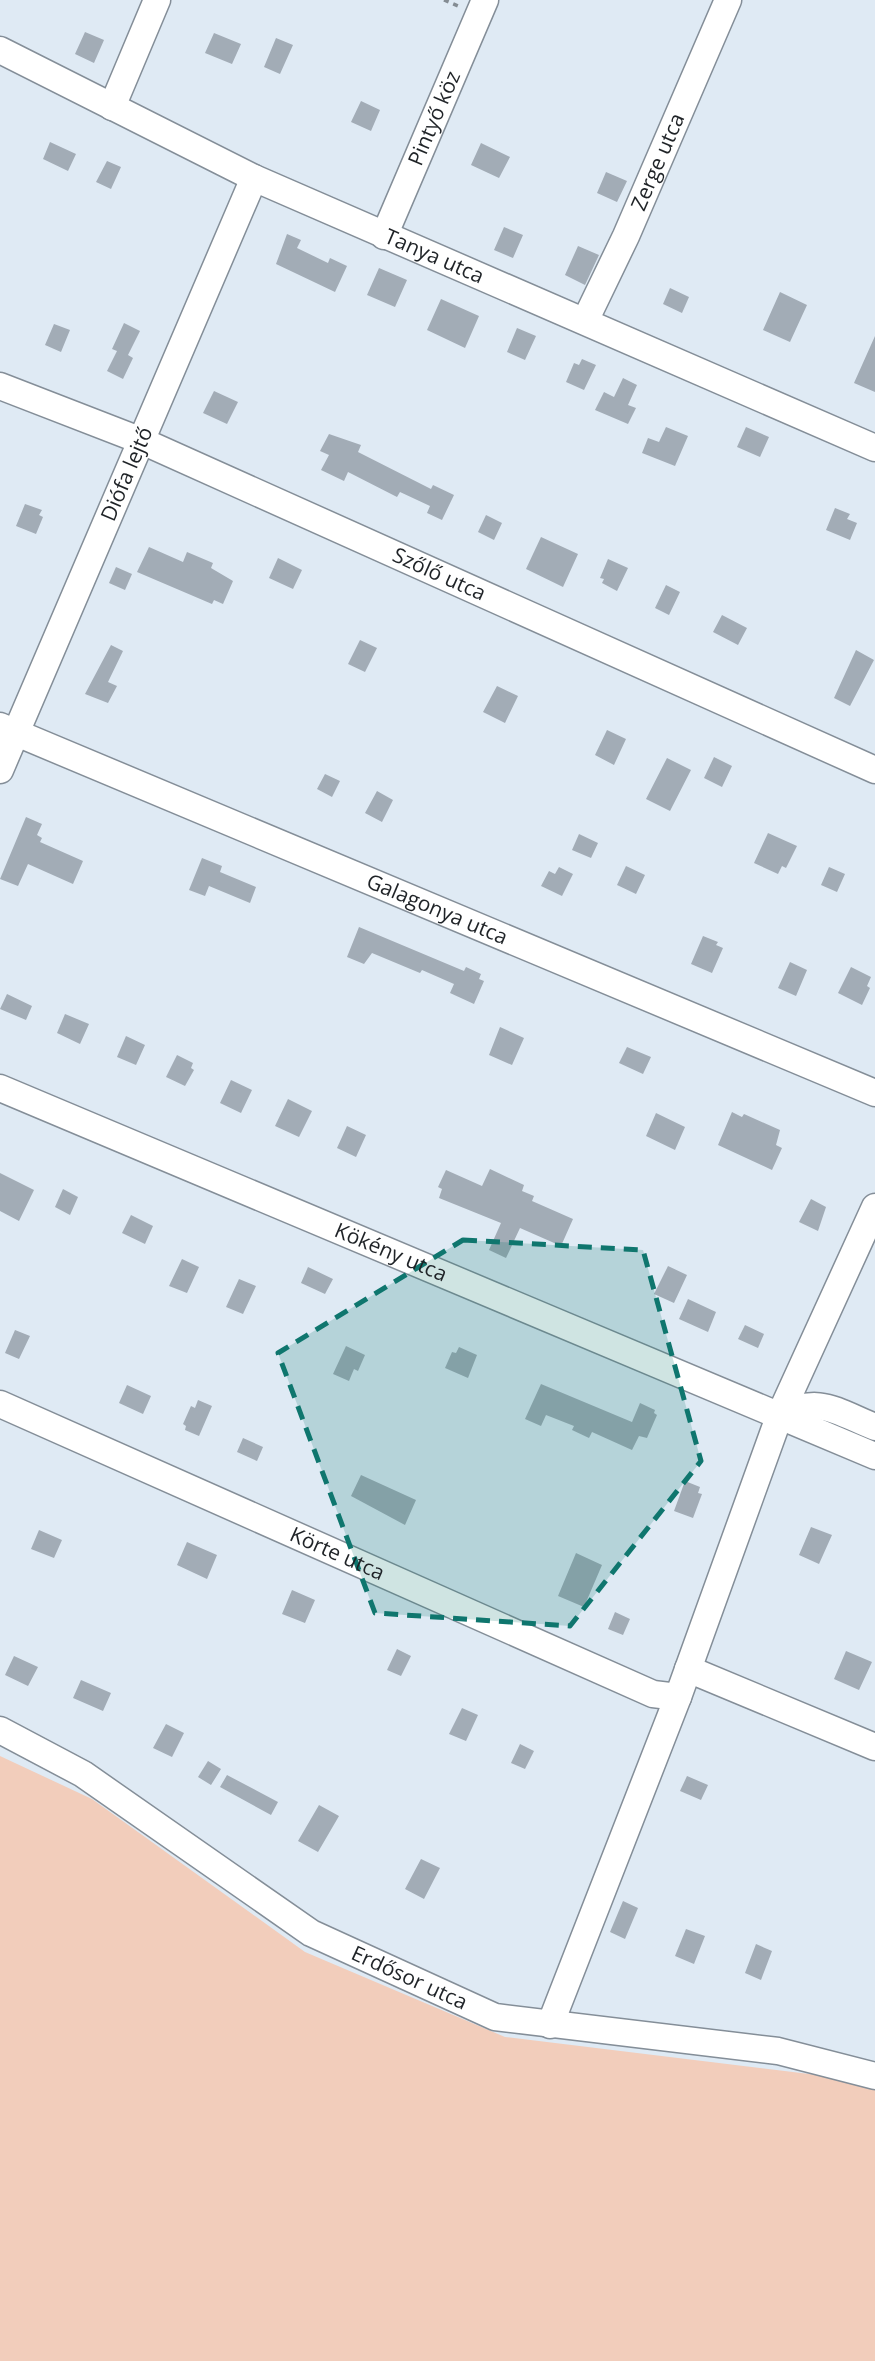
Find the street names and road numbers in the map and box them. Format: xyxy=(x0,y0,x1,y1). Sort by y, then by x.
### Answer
street label: Pintyő köz xyxy=(401,66,466,170)
street label: Zerge utca xyxy=(624,109,690,215)
street label: Tanya utca xyxy=(381,222,489,289)
street label: Diófa lejtő xyxy=(93,422,159,525)
street label: Szőlő utca xyxy=(388,540,491,607)
street label: Galagonya utca xyxy=(363,866,512,950)
street label: Kökény utca xyxy=(331,1215,452,1287)
street label: Körte utca xyxy=(286,1520,389,1586)
street label: Erdősor utca xyxy=(347,1938,472,2016)

